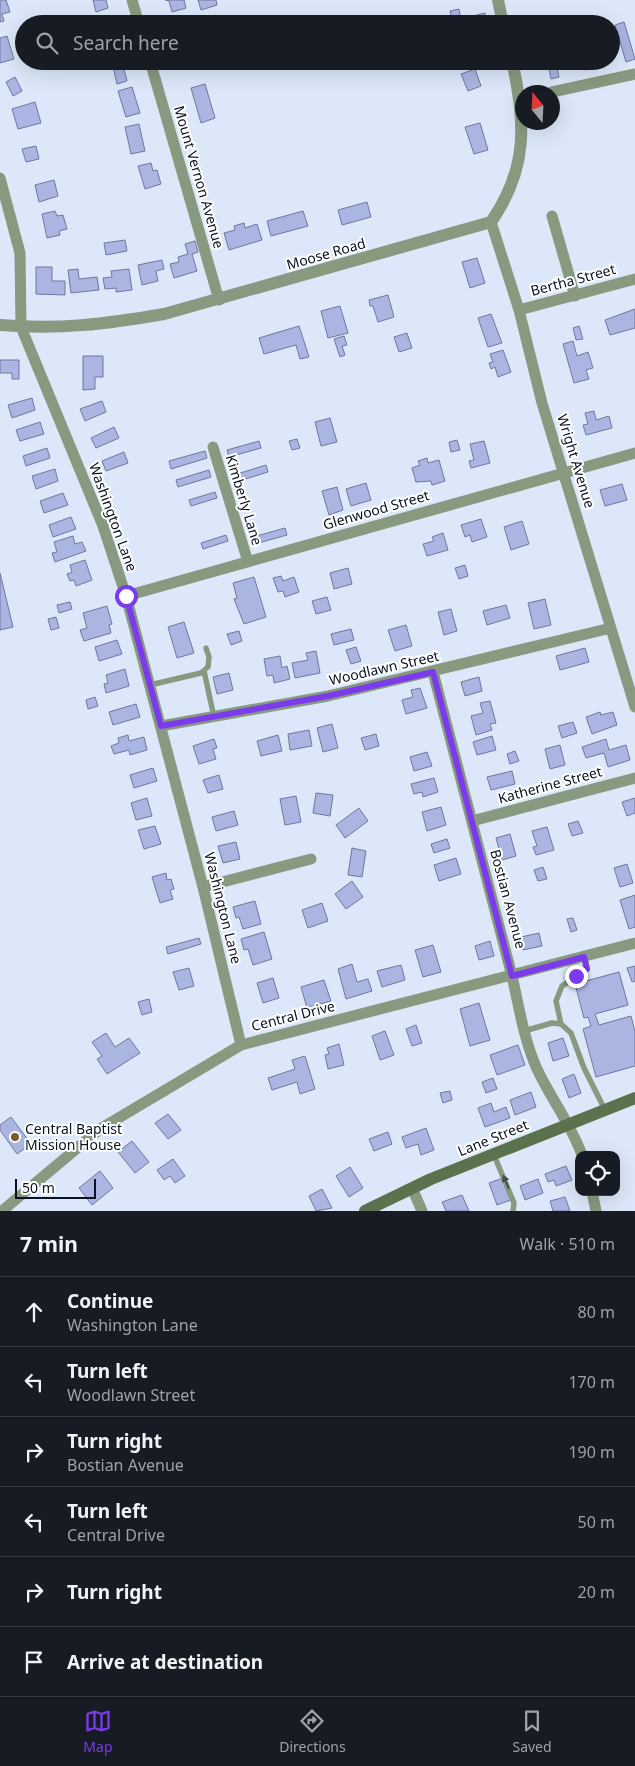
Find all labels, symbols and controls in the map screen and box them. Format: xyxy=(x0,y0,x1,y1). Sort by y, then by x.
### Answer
search box xyxy=(15,15,620,70)
icon: search xyxy=(33,29,61,57)
text: Search here xyxy=(73,30,179,56)
north arrow xyxy=(515,85,560,130)
street label: Mount Vernon Avenue xyxy=(170,103,229,250)
street label: Moose Road xyxy=(284,233,368,274)
street label: Bertha Street xyxy=(528,259,617,300)
street label: Wright Avenue xyxy=(553,412,600,510)
street label: Kimberly Lane xyxy=(222,452,267,548)
street label: Washington Lane xyxy=(85,460,142,574)
street label: Glenwood Street xyxy=(321,485,431,534)
route start xyxy=(115,585,138,608)
street label: Woodlawn Street xyxy=(327,646,441,689)
street label: Katherine Street xyxy=(496,762,604,808)
street label: Bostian Avenue xyxy=(486,847,531,951)
street label: Washington Lane xyxy=(200,850,247,966)
route end xyxy=(565,965,588,988)
street label: Central Drive xyxy=(249,996,337,1035)
street label: Lane Street xyxy=(455,1115,531,1160)
place label: Central Baptist Mission House xyxy=(25,1119,122,1154)
marker: Central Baptist Mission House xyxy=(9,1131,21,1143)
map controls xyxy=(575,1151,620,1196)
button: locate xyxy=(575,1151,620,1196)
one-way arrow xyxy=(501,1175,509,1190)
scale bar xyxy=(15,1176,96,1199)
text: 50 m xyxy=(22,1178,55,1197)
text: 7 min xyxy=(20,1230,78,1258)
text: Walk · 510 m xyxy=(520,1233,615,1255)
text: Continue xyxy=(67,1288,153,1314)
icon: ahead xyxy=(20,1298,48,1326)
text: 80 m xyxy=(578,1301,615,1323)
text: Washington Lane xyxy=(67,1314,198,1336)
text: Turn left xyxy=(67,1358,148,1384)
icon: left xyxy=(20,1368,48,1396)
text: 170 m xyxy=(568,1371,615,1393)
text: Woodlawn Street xyxy=(67,1384,195,1406)
text: Turn right xyxy=(67,1428,162,1454)
icon: right xyxy=(20,1438,48,1466)
text: 190 m xyxy=(568,1441,615,1463)
text: Bostian Avenue xyxy=(67,1454,184,1476)
text: Turn left xyxy=(67,1498,148,1524)
icon: left xyxy=(20,1508,48,1536)
text: 50 m xyxy=(578,1511,615,1533)
text: Central Drive xyxy=(67,1524,165,1546)
icon: right xyxy=(20,1578,48,1606)
text: Turn right xyxy=(67,1579,162,1605)
text: 20 m xyxy=(578,1581,615,1603)
icon: arrive xyxy=(20,1648,48,1676)
text: Arrive at destination xyxy=(67,1649,263,1675)
tab: Map xyxy=(83,1707,113,1756)
tab: Directions xyxy=(279,1707,346,1756)
tab: Saved xyxy=(512,1707,552,1756)

